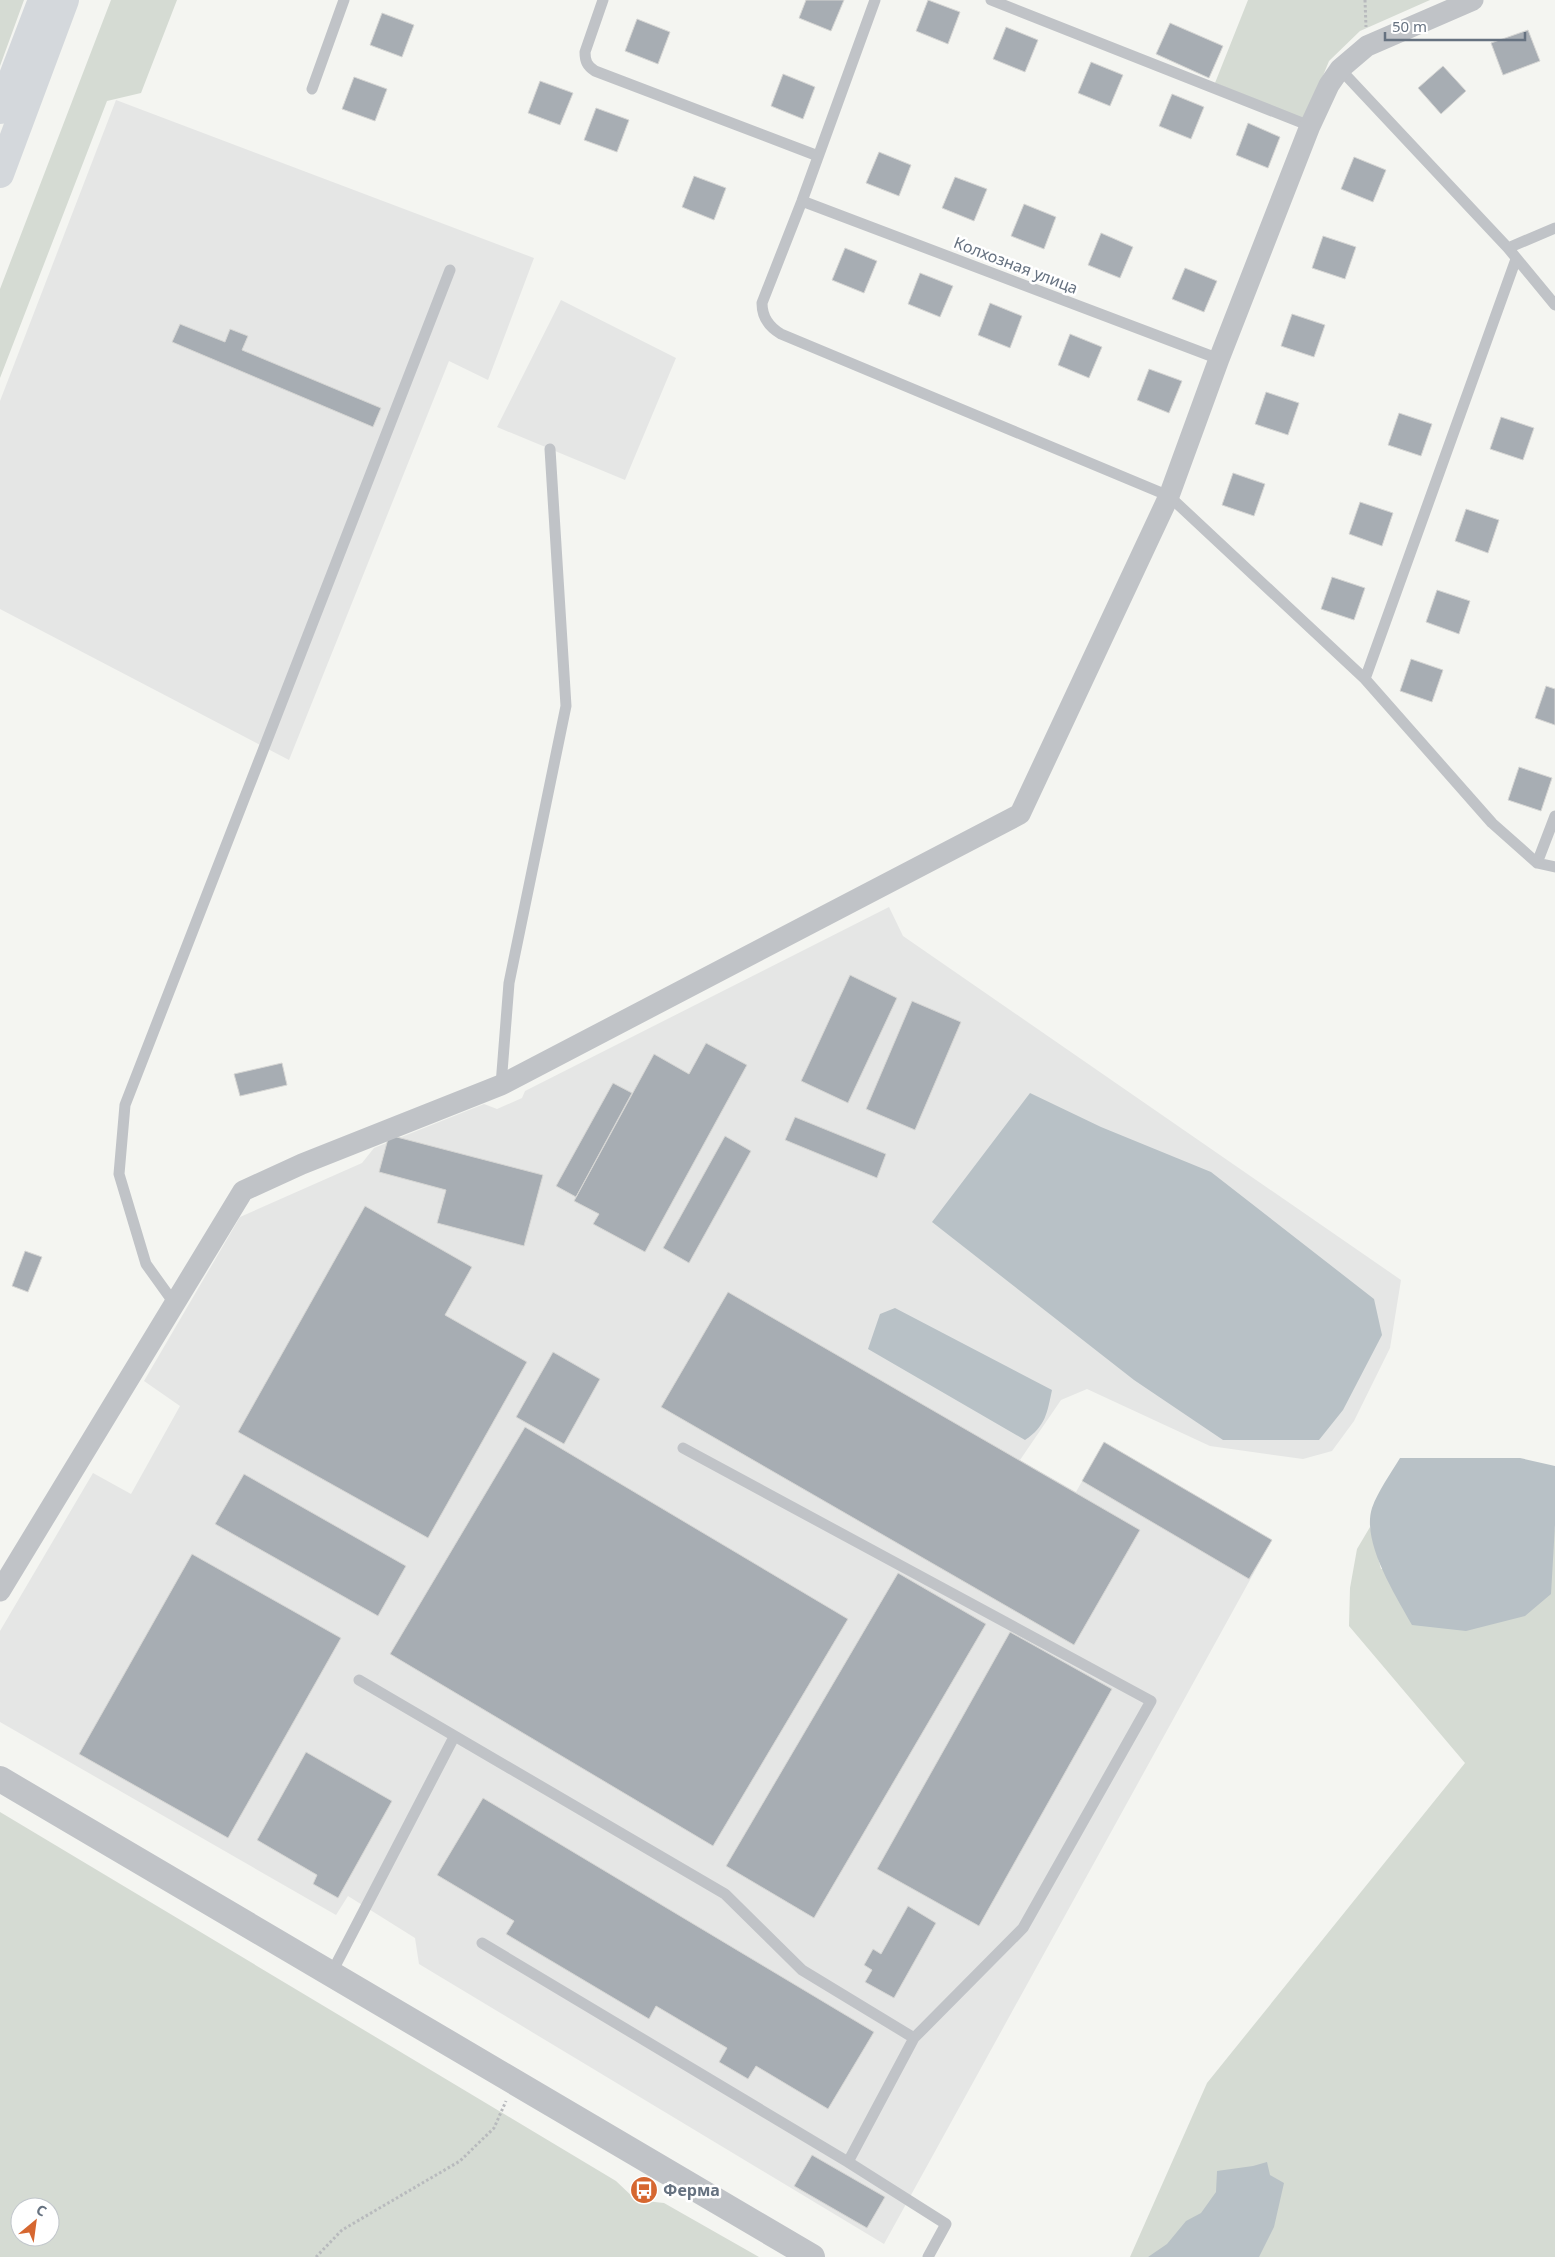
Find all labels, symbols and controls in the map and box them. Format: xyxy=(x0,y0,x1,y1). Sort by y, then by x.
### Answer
scale bar xyxy=(1385,10,1525,42)
text: 50 m xyxy=(1392,16,1427,36)
street label: Колхозная улица xyxy=(951,231,1081,299)
bus stop icon: Ферма xyxy=(629,2175,659,2205)
place label: Ферма xyxy=(663,2179,720,2201)
north arrow xyxy=(10,2197,60,2247)
text: С xyxy=(33,2200,50,2221)

